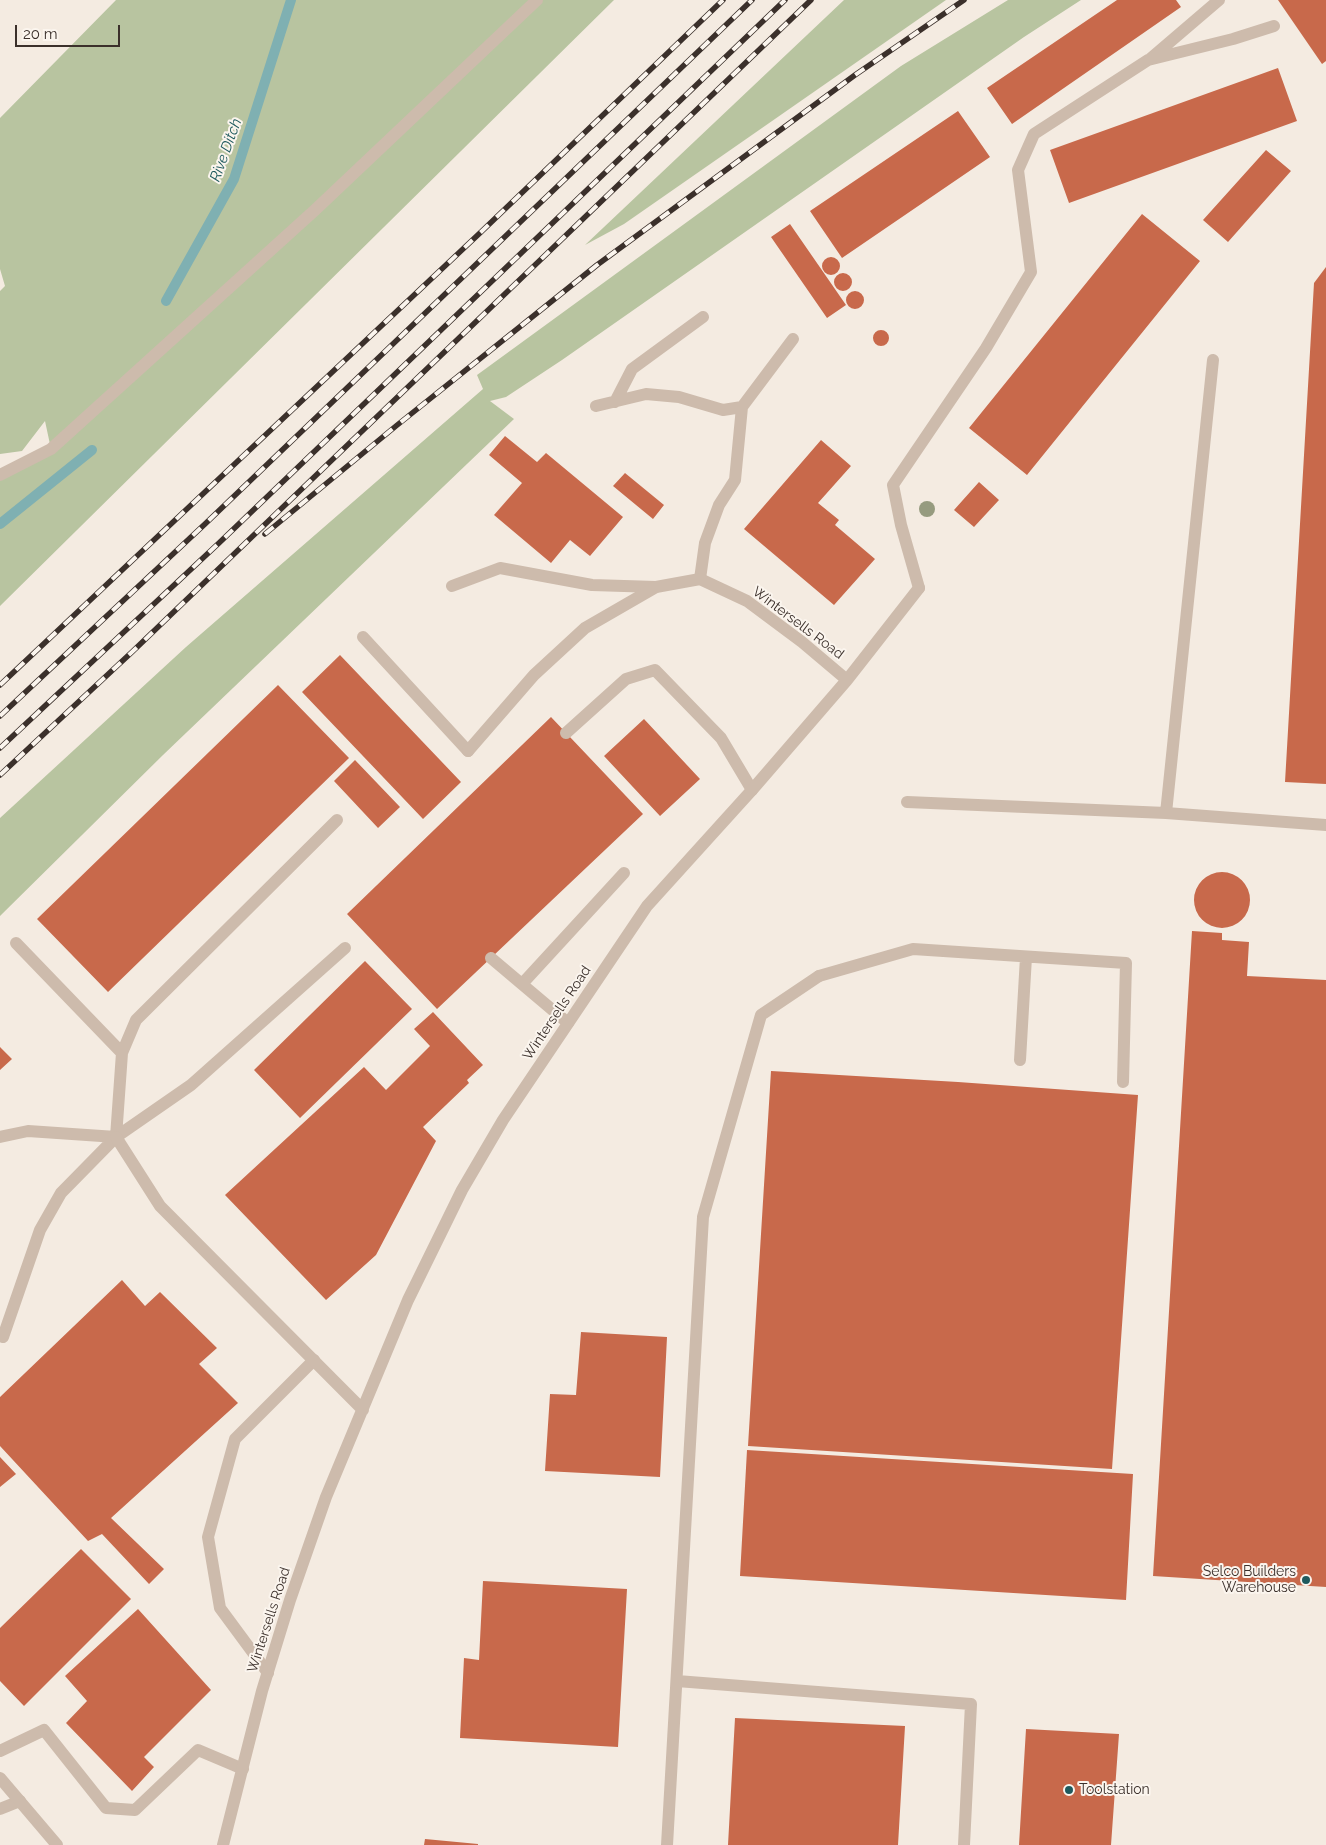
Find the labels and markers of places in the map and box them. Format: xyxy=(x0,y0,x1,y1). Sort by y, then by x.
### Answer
place label: Selco Builders Warehouse xyxy=(1203,1564,1296,1596)
marker: Selco Builders Warehouse xyxy=(1300,1574,1312,1586)
place label: Toolstation xyxy=(1079,1782,1150,1798)
marker: Toolstation xyxy=(1063,1784,1075,1796)

